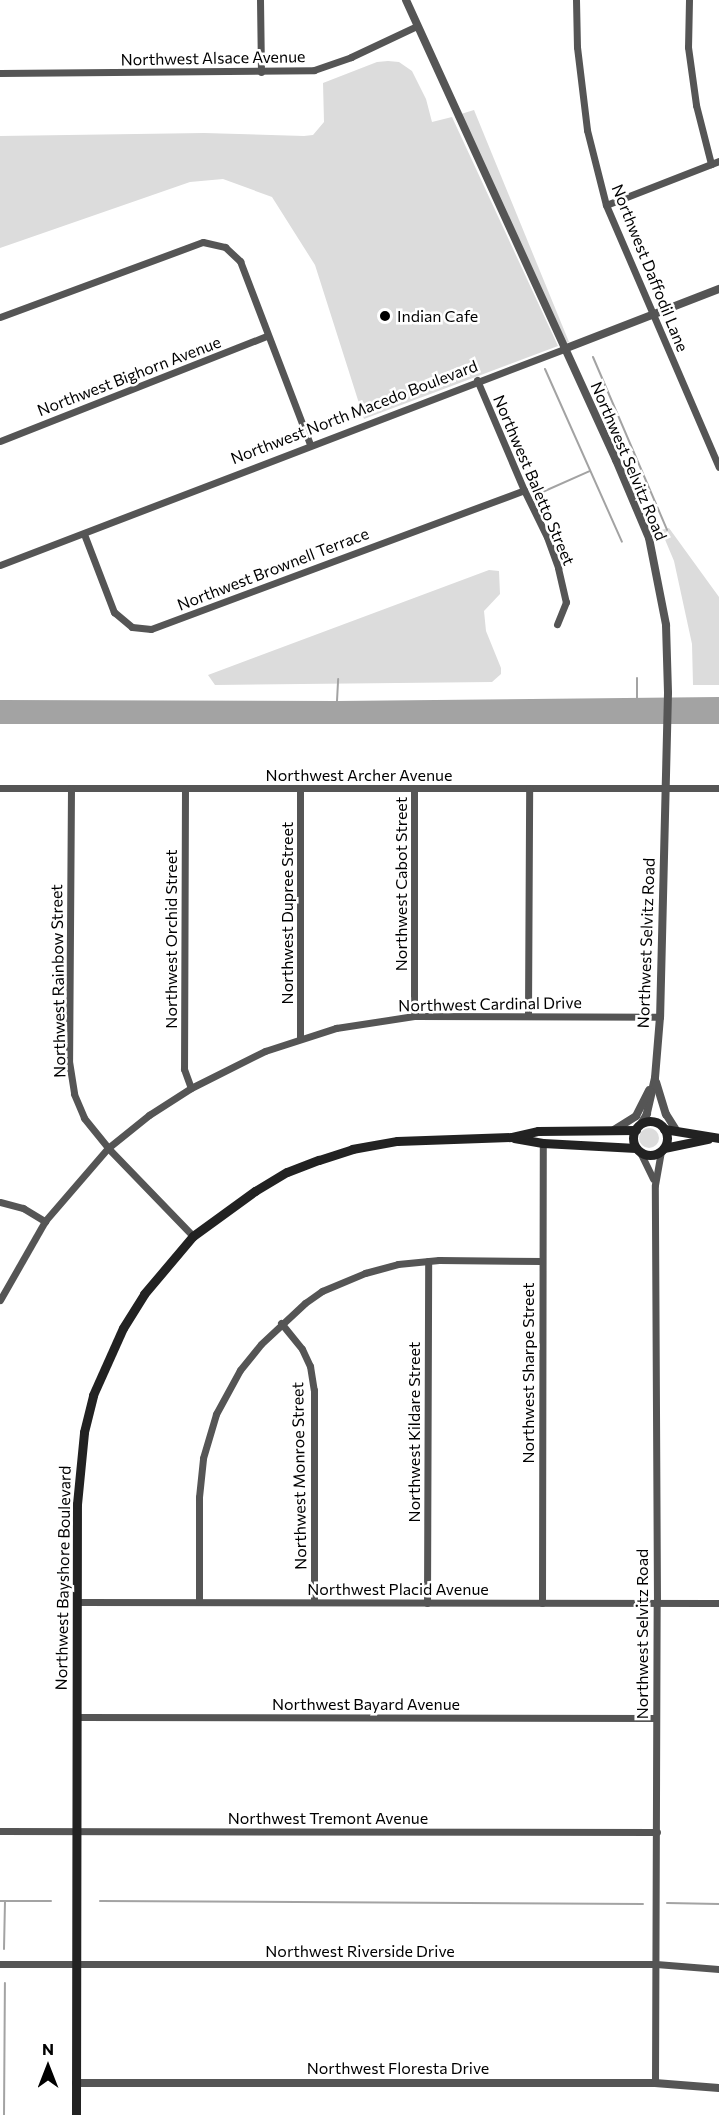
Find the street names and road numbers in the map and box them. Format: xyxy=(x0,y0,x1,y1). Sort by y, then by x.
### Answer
street label: Northwest Alsace Avenue xyxy=(120,47,306,69)
street label: Northwest Daffodil Lane xyxy=(608,182,692,354)
street label: Northwest Bighorn Avenue xyxy=(34,332,224,420)
street label: Northwest North Macedo Boulevard xyxy=(228,356,480,468)
street label: Northwest Selvitz Road xyxy=(587,379,671,543)
street label: Northwest Baletto Street xyxy=(489,392,579,568)
street label: Northwest Brownell Terrace xyxy=(175,524,371,614)
street label: Northwest Archer Avenue xyxy=(266,765,452,785)
street label: Northwest Cabot Street xyxy=(391,797,411,971)
street label: Northwest Dupree Street xyxy=(277,822,297,1004)
street label: Northwest Orchid Street xyxy=(161,849,181,1029)
street label: Northwest Selvitz Road xyxy=(633,857,659,1029)
street label: Northwest Rainbow Street xyxy=(47,884,69,1078)
street label: Northwest Cardinal Drive xyxy=(398,993,582,1015)
street label: Northwest Sharpe Street xyxy=(518,1283,538,1463)
street label: Northwest Kildare Street xyxy=(404,1342,424,1522)
street label: Northwest Monroe Street xyxy=(288,1382,310,1570)
street label: Northwest Bayshore Boulevard xyxy=(51,1466,75,1690)
street label: Northwest Selvitz Road xyxy=(632,1549,652,1719)
street label: Northwest Placid Avenue xyxy=(307,1579,489,1599)
street label: Northwest Bayard Avenue xyxy=(272,1694,460,1714)
street label: Northwest Tremont Avenue xyxy=(228,1808,428,1828)
street label: Northwest Riverside Drive xyxy=(265,1941,455,1961)
street label: Northwest Floresta Drive xyxy=(307,2058,489,2078)

